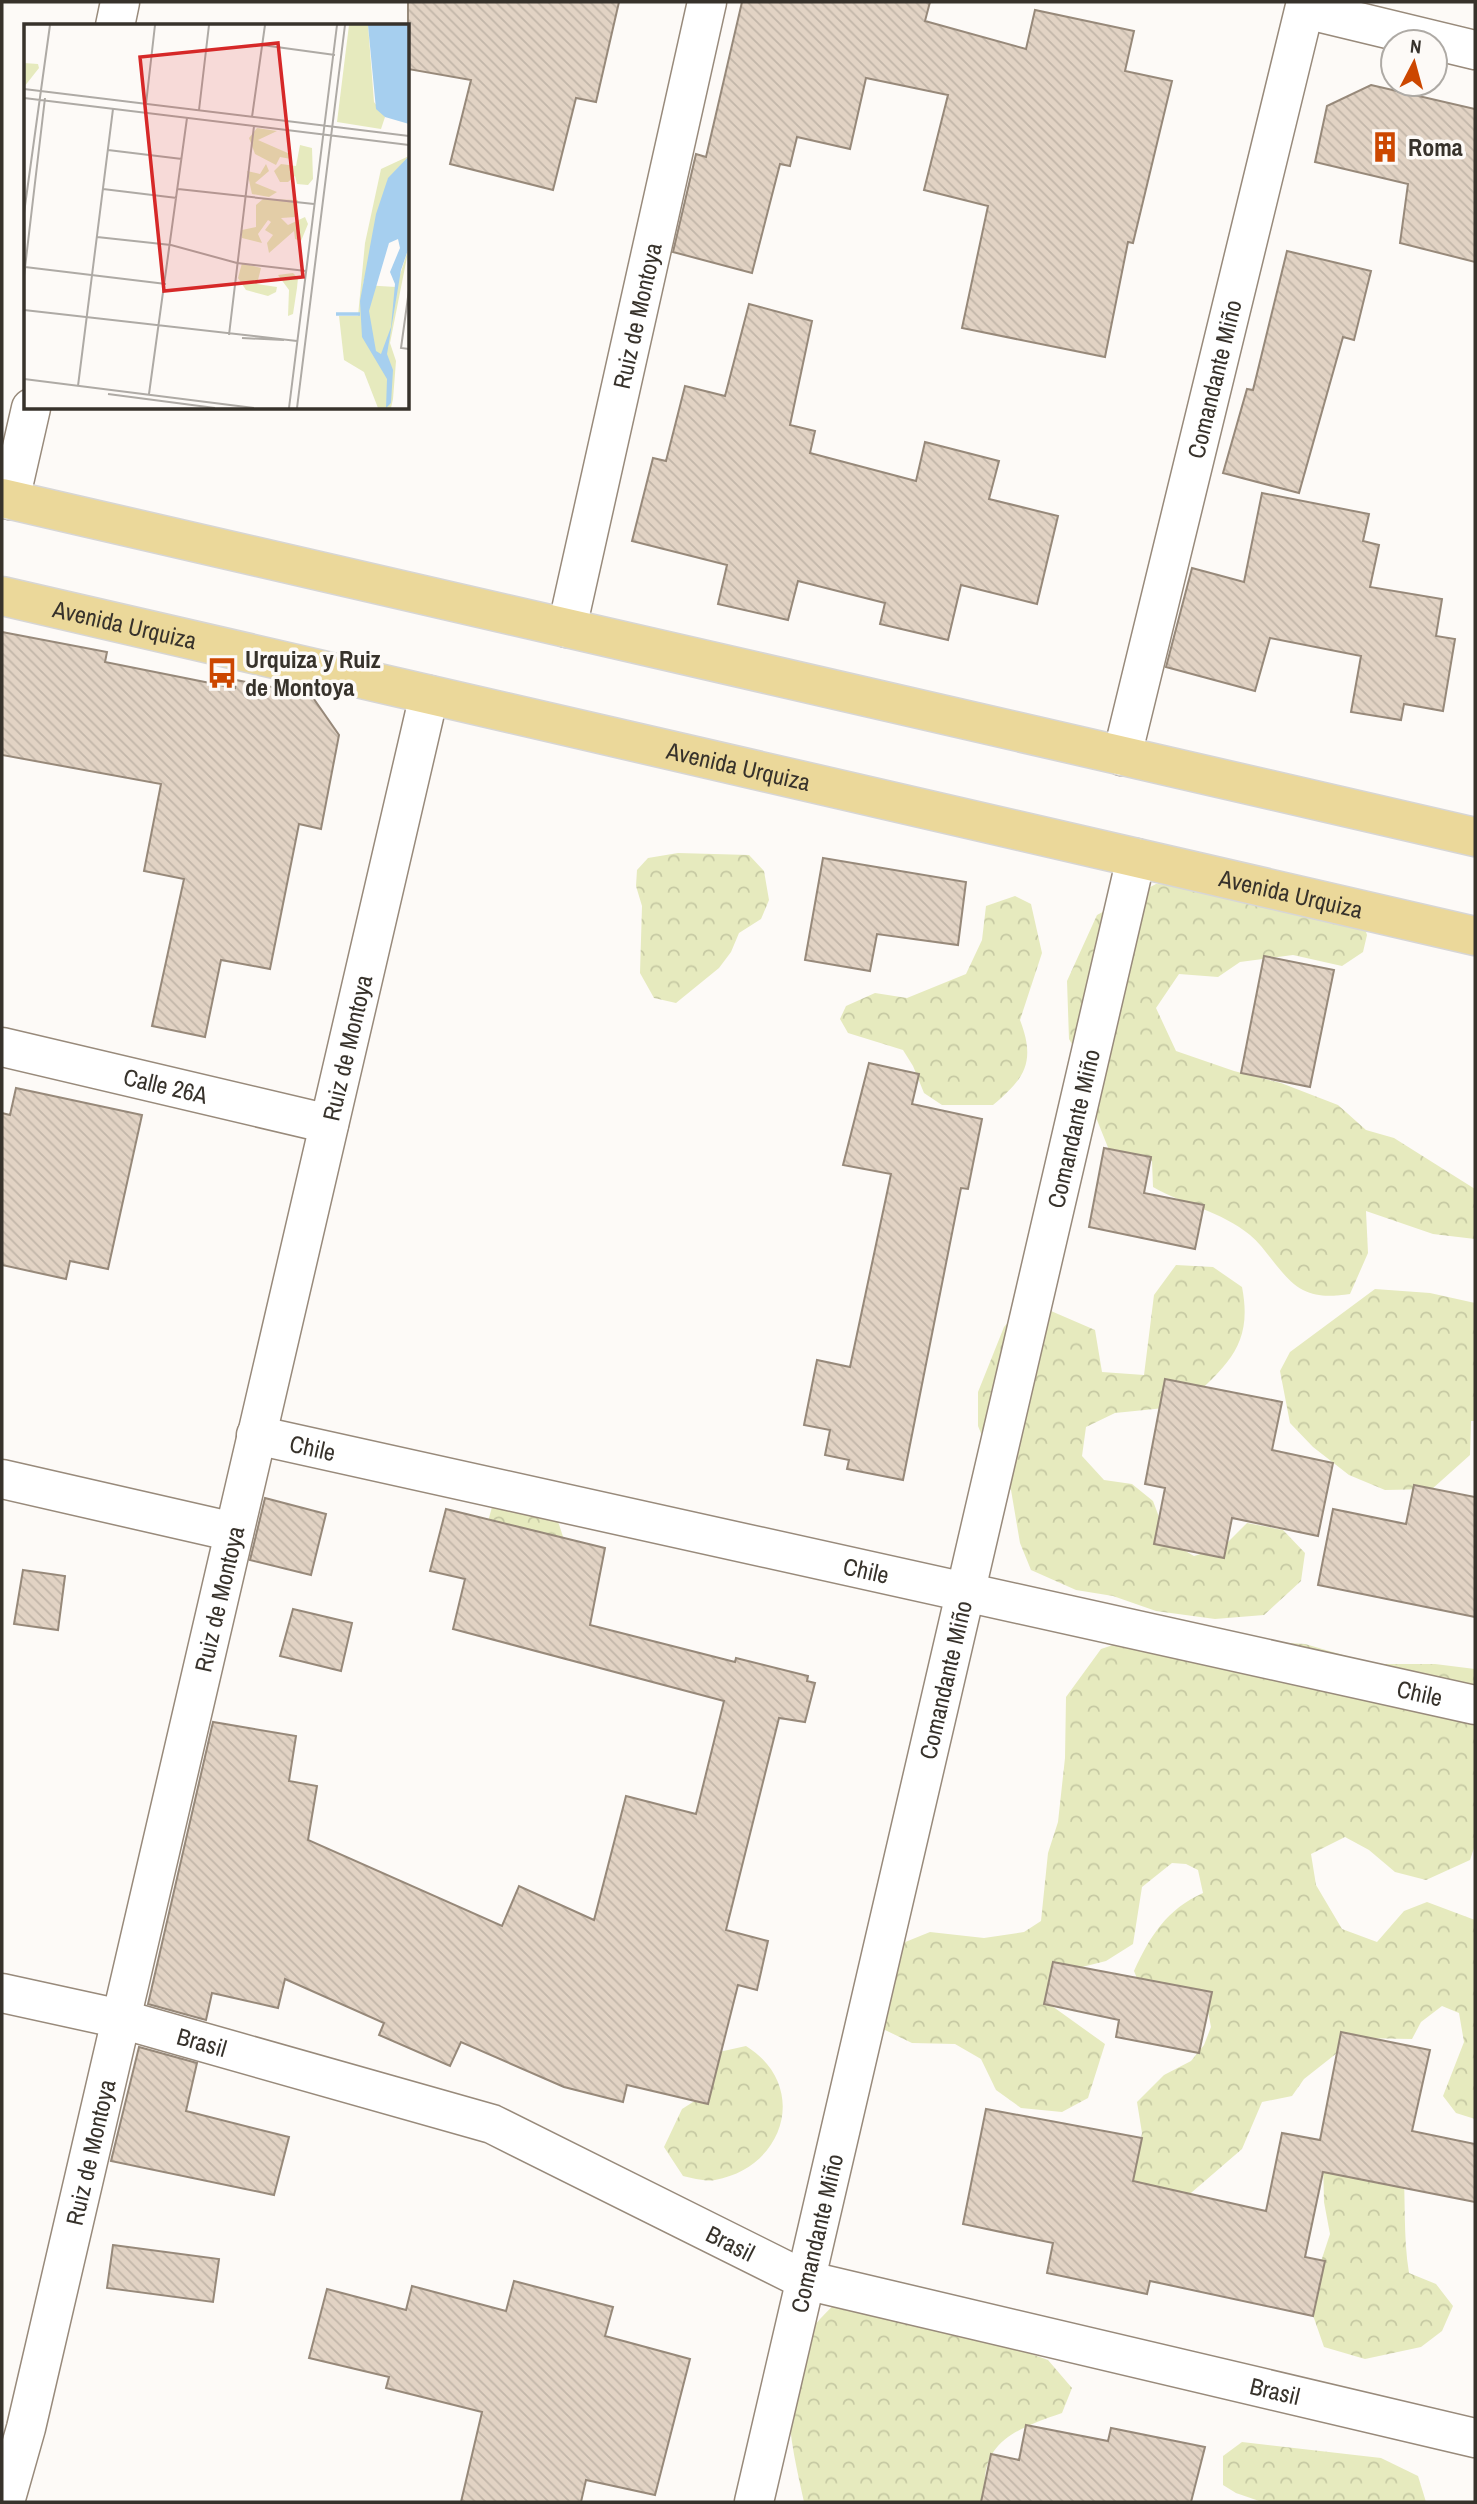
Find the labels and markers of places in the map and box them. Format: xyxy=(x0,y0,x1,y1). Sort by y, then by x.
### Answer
building icon: Roma xyxy=(1368,130,1402,164)
place label: Roma xyxy=(1408,131,1463,163)
place label: Urquiza y Ruiz de Montoya xyxy=(245,643,381,703)
bus stop icon: Urquiza y Ruiz de Montoya xyxy=(205,656,239,690)

